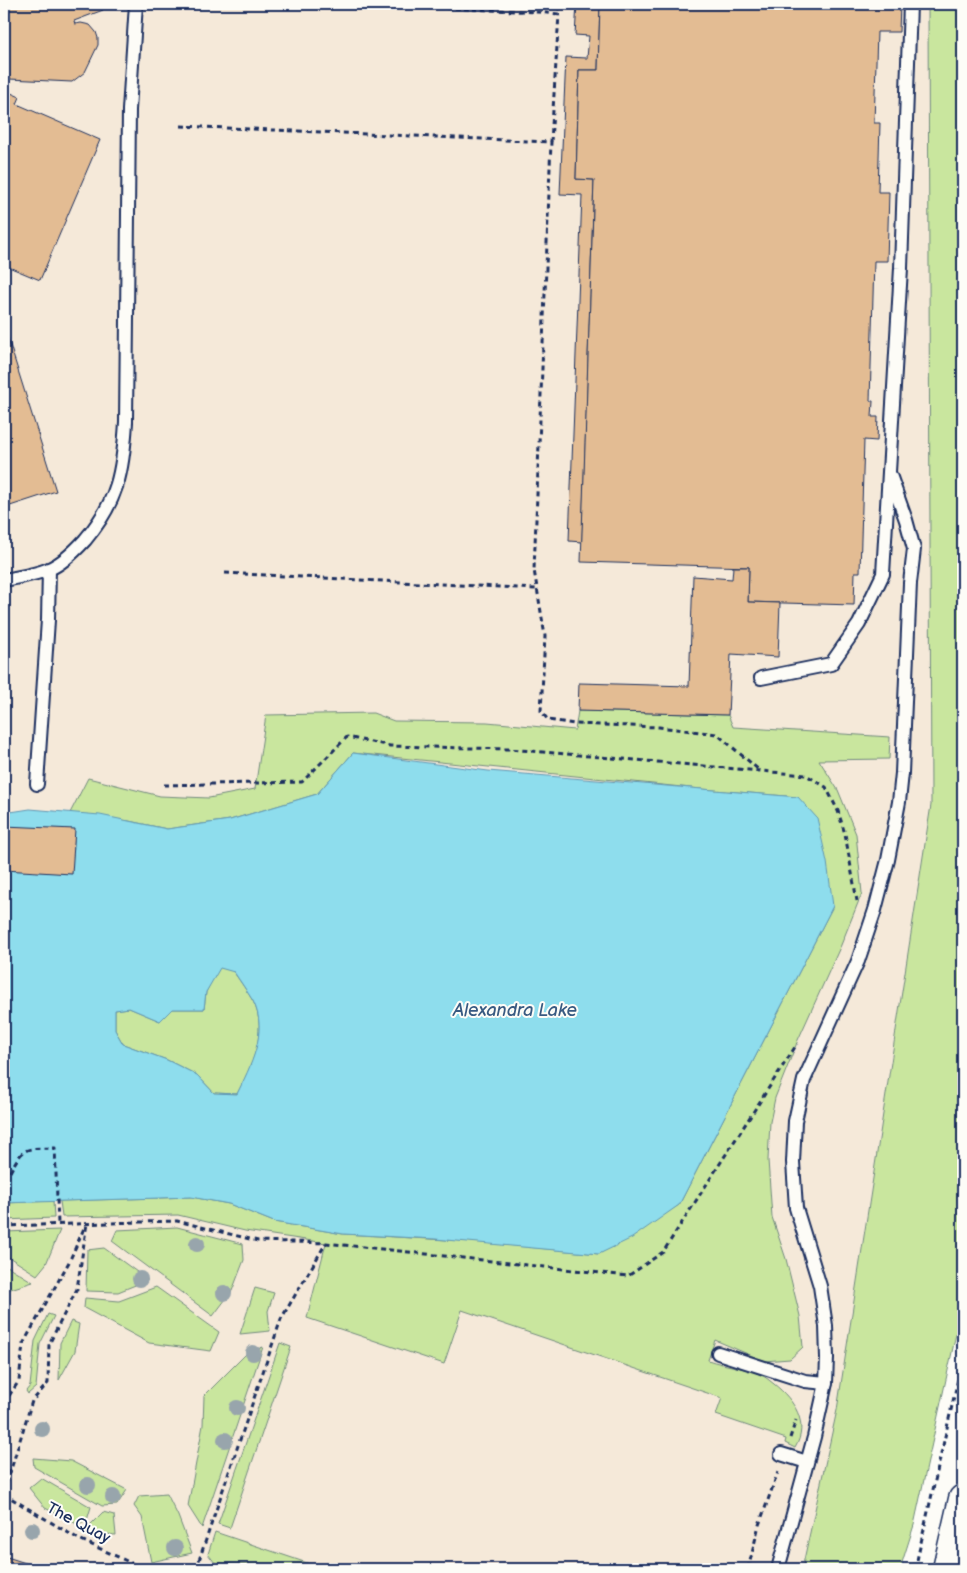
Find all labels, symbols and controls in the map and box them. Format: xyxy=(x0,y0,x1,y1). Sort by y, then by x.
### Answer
water label: Alexandra Lake xyxy=(452,1000,577,1021)
street label: The Quay xyxy=(43,1499,114,1548)

